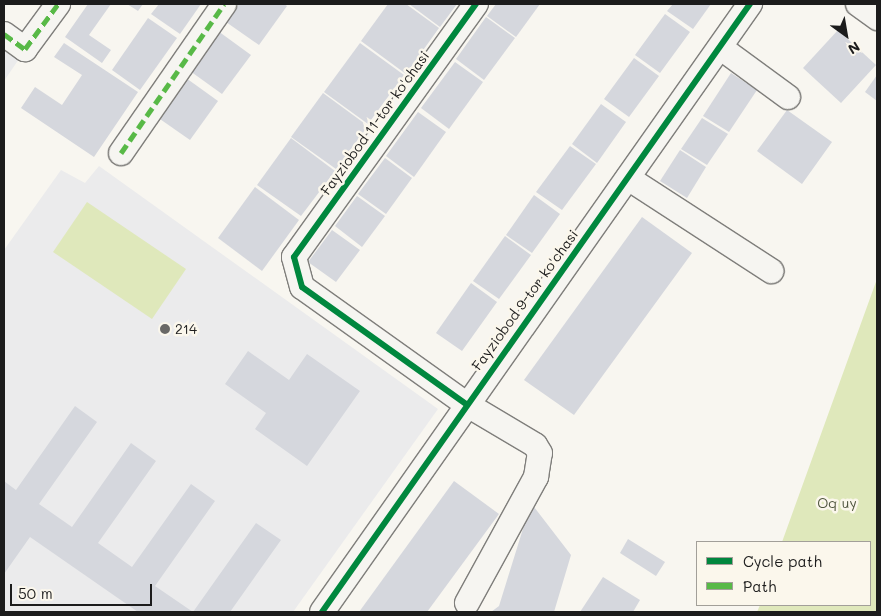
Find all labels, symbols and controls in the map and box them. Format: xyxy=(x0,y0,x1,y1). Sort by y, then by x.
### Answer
north arrow xyxy=(821,10,871,60)
text: N xyxy=(845,37,864,59)
street label: Fayziobod 11-tor ko'chasi xyxy=(317,48,433,198)
street label: Fayziobod 9-tor ko'chasi xyxy=(468,226,582,374)
place label: 214 xyxy=(175,321,197,337)
marker: 214 xyxy=(159,323,171,335)
park label: Oq uy xyxy=(817,495,857,511)
legend xyxy=(696,541,871,606)
text: Cycle path xyxy=(743,551,822,571)
scale bar xyxy=(12,574,155,606)
text: Path xyxy=(743,576,777,596)
text: 50 m xyxy=(18,583,53,603)

